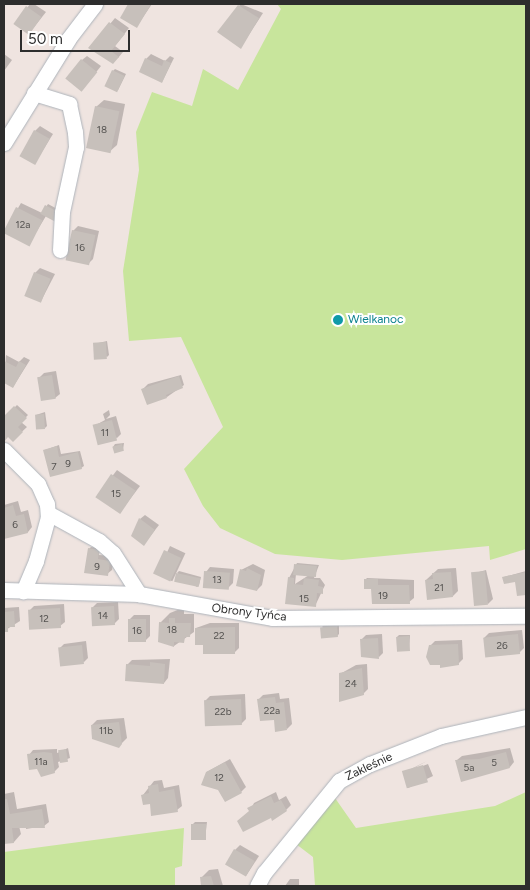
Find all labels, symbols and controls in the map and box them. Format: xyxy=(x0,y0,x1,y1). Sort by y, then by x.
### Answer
scale bar xyxy=(22,20,132,52)
text: 50 m xyxy=(28,30,63,48)
house number: 18 xyxy=(97,124,107,136)
house number: 12a xyxy=(16,219,30,231)
house number: 16 xyxy=(75,242,85,254)
place label: Wielkanoc xyxy=(348,313,403,327)
marker: Wielkanoc xyxy=(332,314,344,326)
house number: 11 xyxy=(101,427,109,439)
house number: 9 xyxy=(65,458,71,470)
house number: 7 xyxy=(51,461,57,473)
house number: 15 xyxy=(111,488,121,500)
house number: 6 xyxy=(12,519,18,531)
house number: 9 xyxy=(94,561,100,573)
house number: 13 xyxy=(212,574,222,586)
house number: 21 xyxy=(434,582,444,594)
house number: 19 xyxy=(378,590,388,602)
house number: 15 xyxy=(299,593,309,605)
street label: Obrony Tyńca xyxy=(211,601,287,625)
house number: 14 xyxy=(98,610,108,622)
house number: 12 xyxy=(39,613,49,625)
house number: 18 xyxy=(167,624,177,636)
house number: 16 xyxy=(132,625,142,637)
house number: 22 xyxy=(213,630,225,642)
house number: 26 xyxy=(496,640,508,652)
house number: 24 xyxy=(345,678,357,690)
house number: 22a xyxy=(264,705,280,717)
house number: 22b xyxy=(214,706,232,718)
house number: 11b xyxy=(99,725,113,737)
street label: Zakleśnie xyxy=(343,750,395,784)
house number: 11a xyxy=(34,756,48,768)
house number: 5 xyxy=(491,757,497,769)
house number: 5a xyxy=(464,762,474,774)
house number: 12 xyxy=(214,772,224,784)

